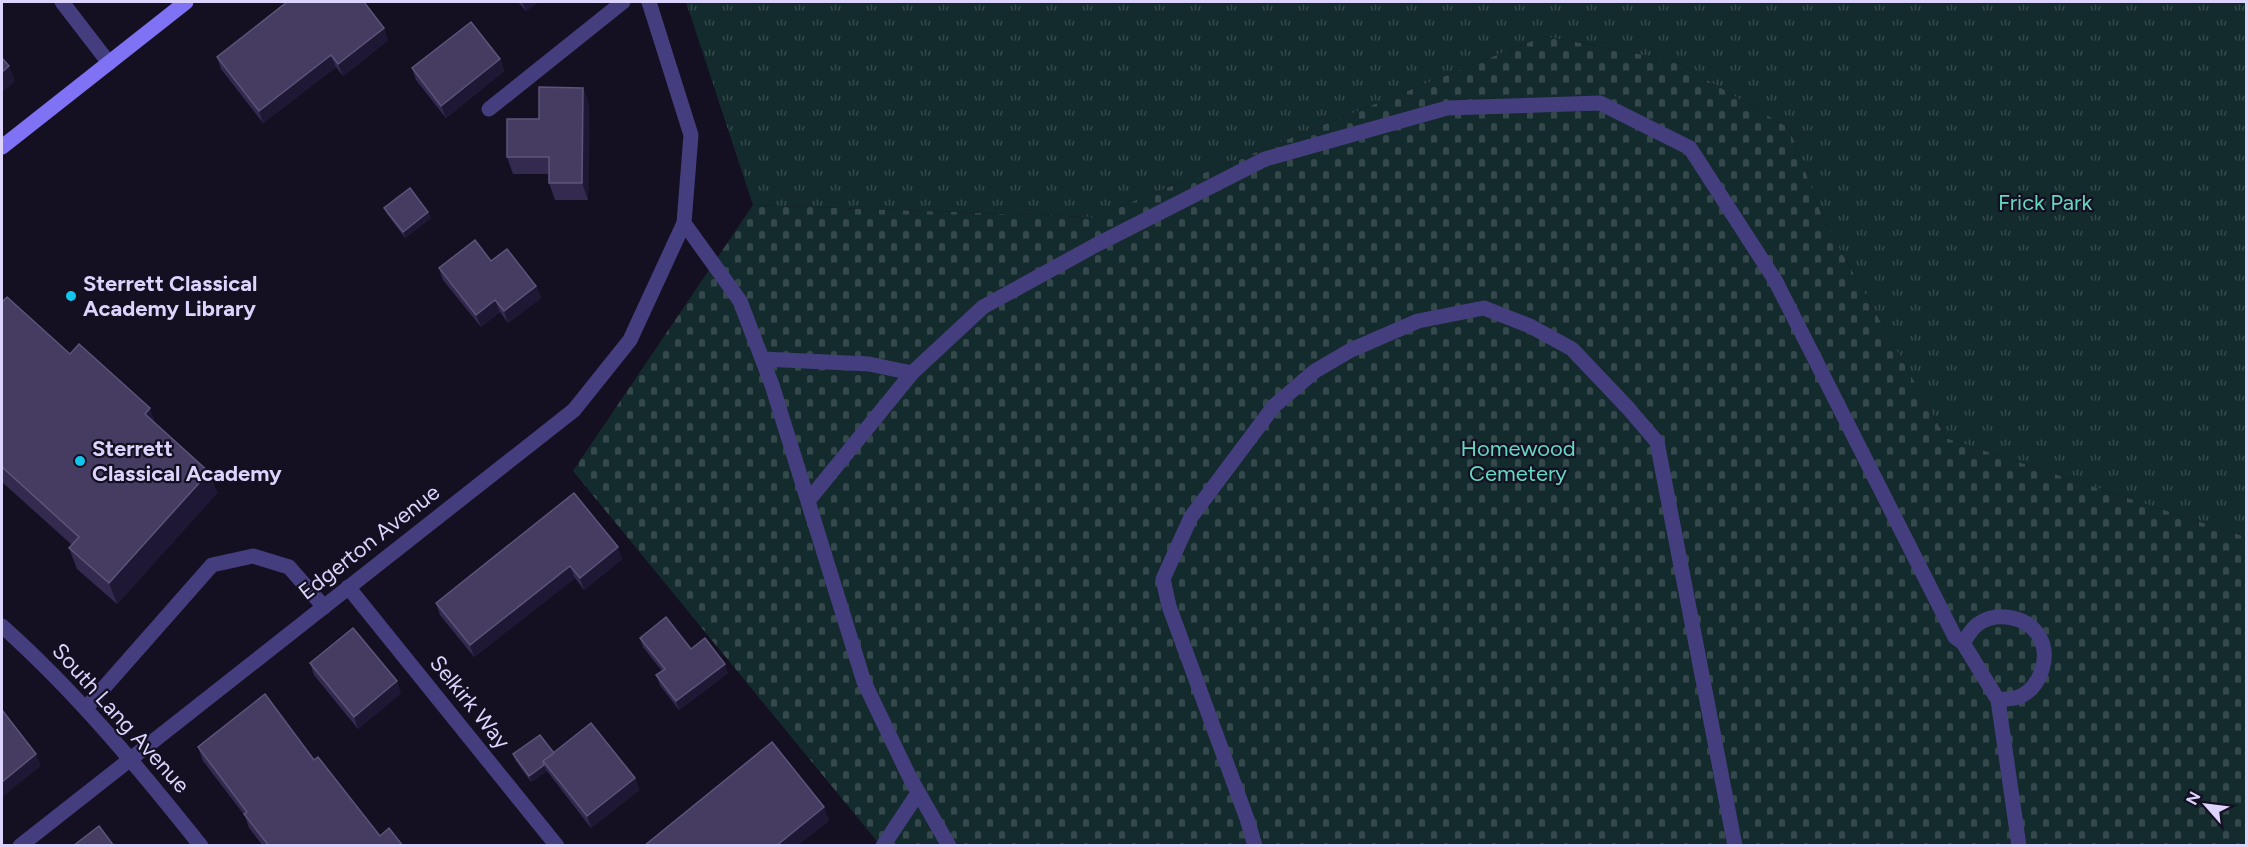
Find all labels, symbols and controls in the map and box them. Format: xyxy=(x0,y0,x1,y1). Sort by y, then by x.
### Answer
park label: Frick Park xyxy=(1998,189,2092,216)
place label: Sterrett Classical Academy Library xyxy=(83,270,257,322)
marker: Sterrett Classical Academy Library xyxy=(64,289,78,303)
place label: Sterrett Classical Academy xyxy=(92,435,282,487)
park label: Homewood Cemetery xyxy=(1460,435,1576,487)
marker: Sterrett Classical Academy xyxy=(73,454,87,468)
street label: Edgerton Avenue xyxy=(293,479,445,605)
street label: South Lang Avenue xyxy=(47,638,195,798)
street label: Selkirk Way xyxy=(424,650,516,755)
north arrow xyxy=(2176,775,2236,835)
text: N xyxy=(2182,788,2204,808)

